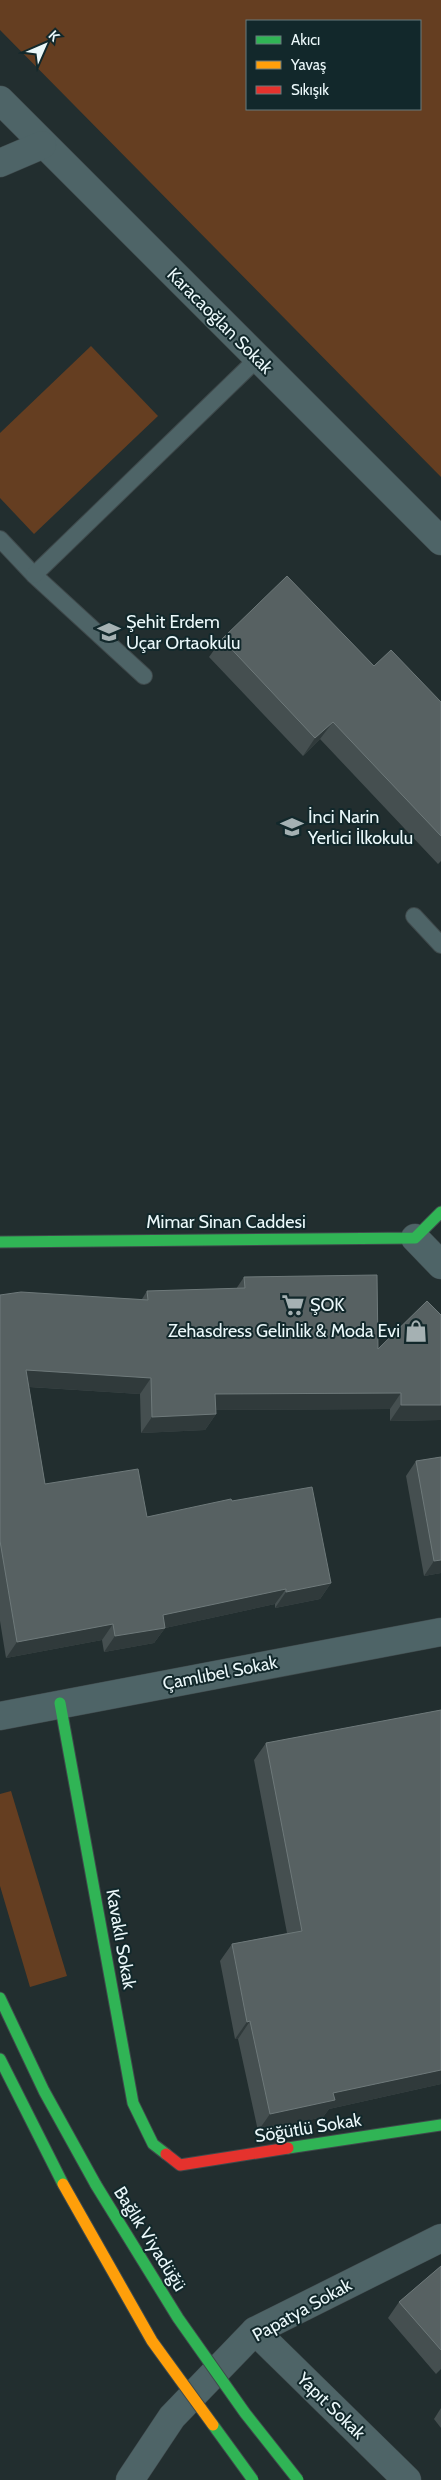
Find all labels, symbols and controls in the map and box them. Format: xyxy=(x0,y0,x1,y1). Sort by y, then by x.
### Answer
north arrow xyxy=(20,20,70,70)
legend xyxy=(246,20,421,110)
text: K xyxy=(45,26,64,45)
text: Akıcı xyxy=(291,31,320,49)
text: Yavaş xyxy=(290,56,326,74)
text: Sıkışık xyxy=(291,81,329,99)
street label: Karacaoğlan Sokak xyxy=(162,263,278,379)
place label: Şehit Erdem Uçar Ortaokulu xyxy=(126,611,241,654)
school or university icon: Şehit Erdem Uçar Ortaokulu xyxy=(96,619,122,645)
place label: İnci Narin Yerlici İlkokulu xyxy=(307,806,413,849)
school or university icon: İnci Narin Yerlici İlkokulu xyxy=(279,814,305,840)
street label: Mimar Sinan Caddesi xyxy=(146,1211,306,1233)
supermarket icon: ŞOK xyxy=(280,1292,306,1318)
place label: ŞOK xyxy=(310,1294,345,1316)
shop icon: Zehasdress Gelinlik & Moda Evi xyxy=(403,1318,429,1344)
place label: Zehasdress Gelinlik & Moda Evi xyxy=(168,1320,400,1342)
street label: Çamlıbel Sokak xyxy=(161,1651,280,1695)
street label: Kavaklı Sokak xyxy=(101,1887,141,1992)
street label: Söğütlü Sokak xyxy=(253,2109,364,2147)
street label: Bağlık Viyadüğü xyxy=(109,2182,191,2296)
street label: Papatya Sokak xyxy=(249,2273,356,2346)
street label: Yapıt Sokak xyxy=(291,2367,370,2445)

